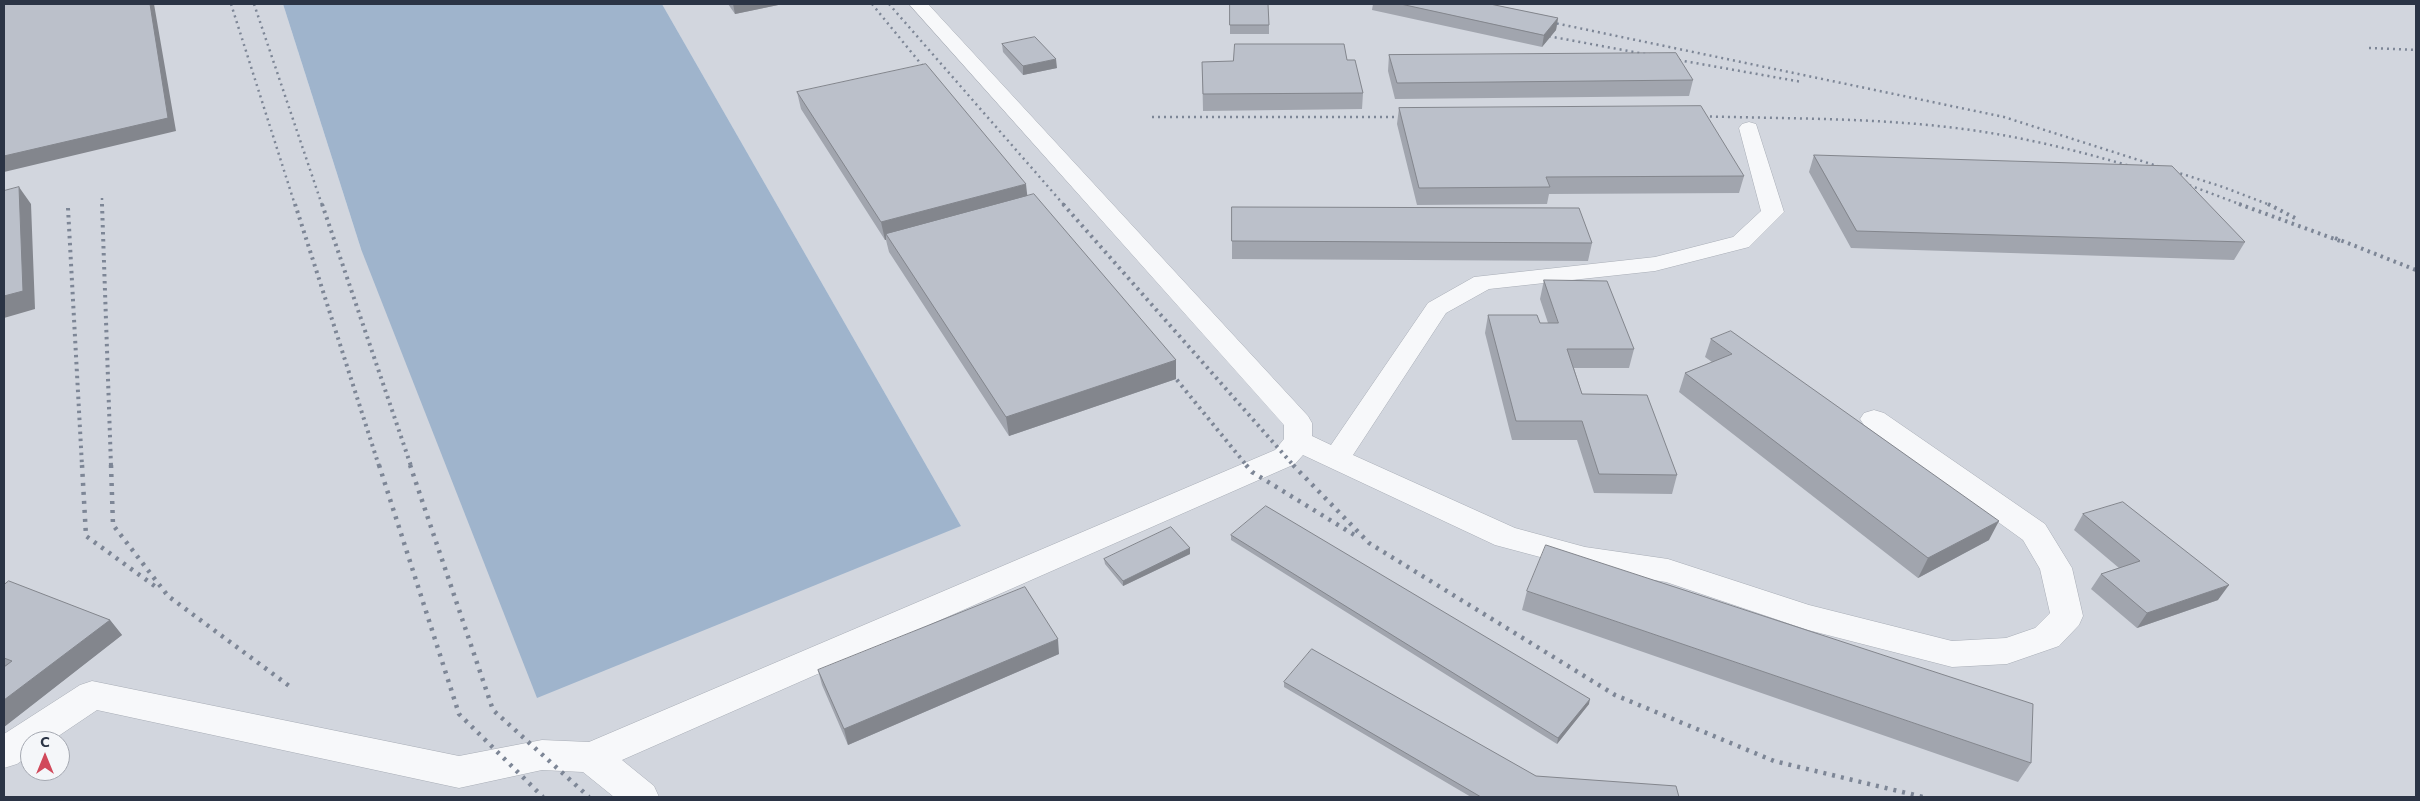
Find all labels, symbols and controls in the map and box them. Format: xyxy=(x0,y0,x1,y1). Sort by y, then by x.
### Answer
north arrow xyxy=(20,731,70,781)
text: С xyxy=(40,733,50,750)

